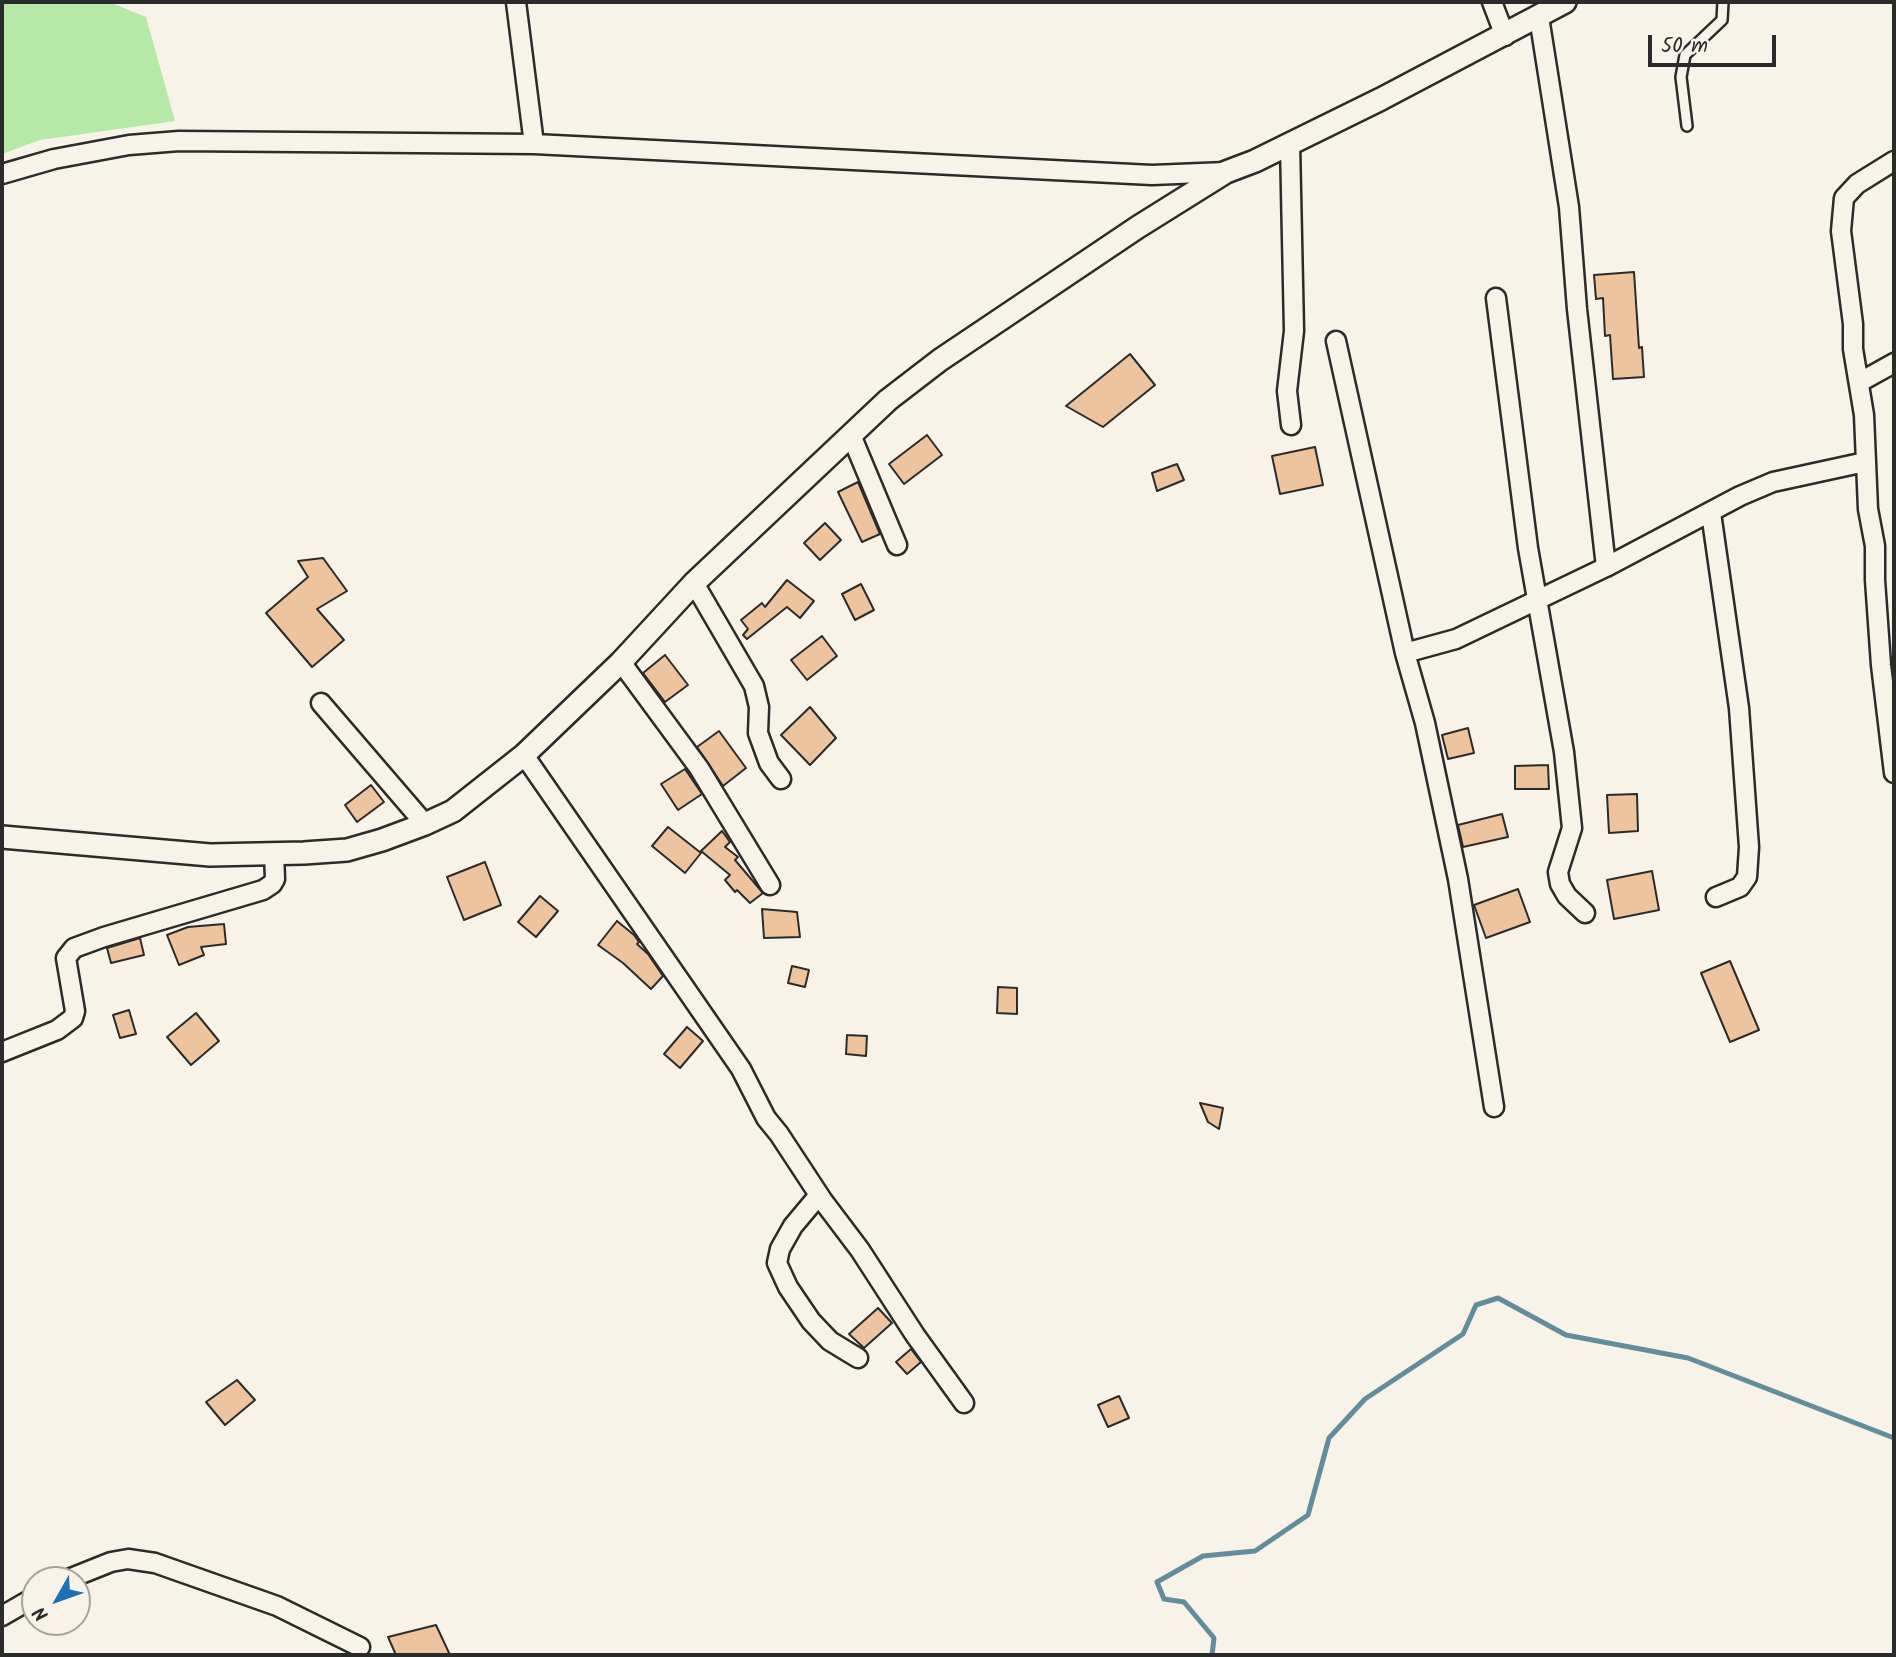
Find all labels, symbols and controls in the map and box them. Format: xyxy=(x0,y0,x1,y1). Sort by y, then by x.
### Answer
scale bar xyxy=(1651,21,1779,65)
text: 50 m xyxy=(1661,30,1708,63)
north arrow xyxy=(21,1566,91,1636)
text: N xyxy=(26,1599,57,1627)

